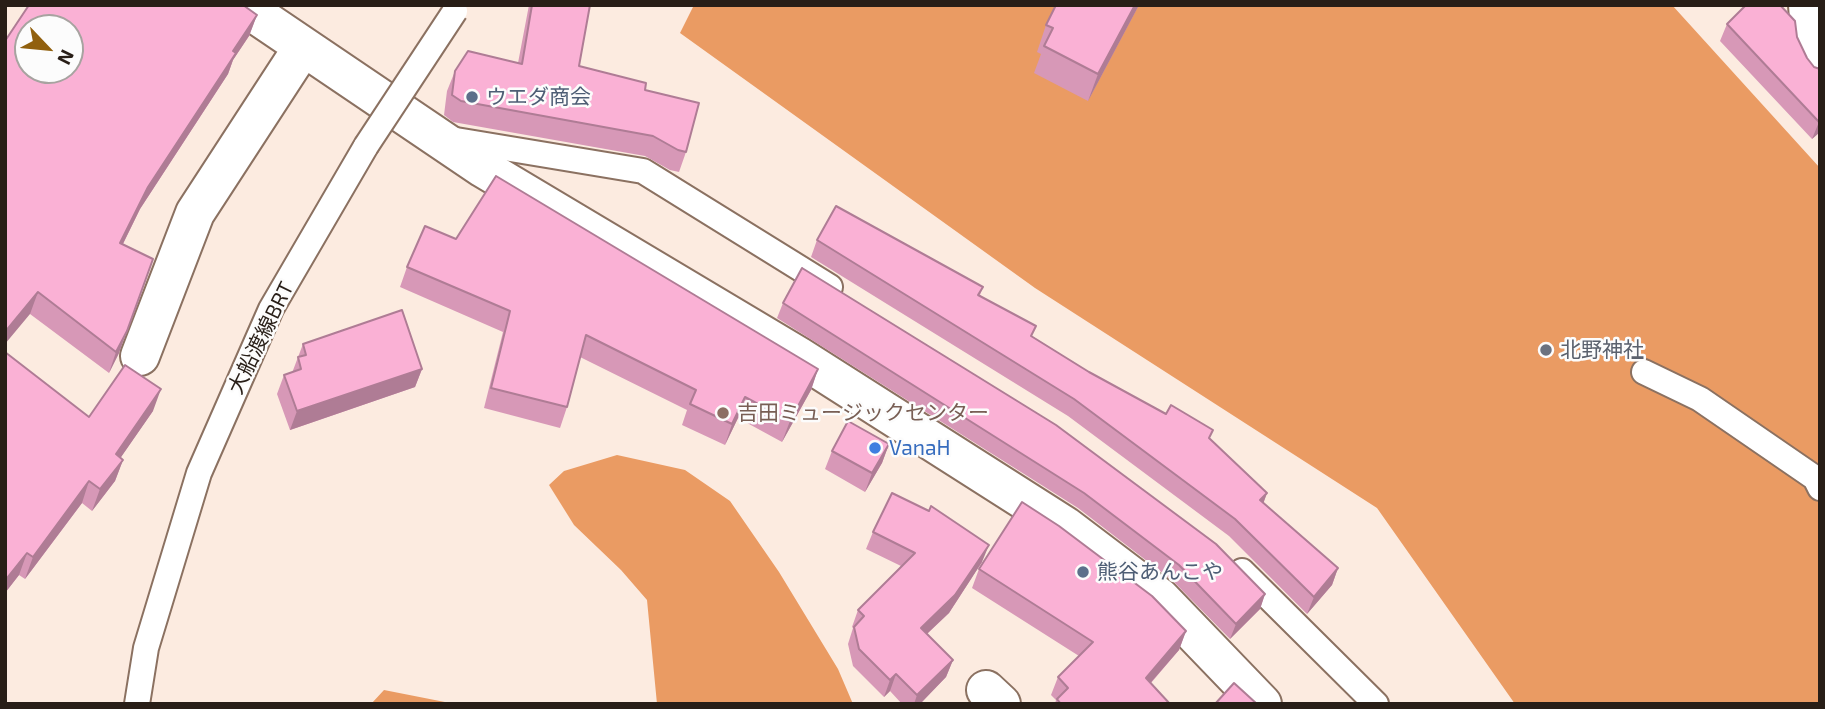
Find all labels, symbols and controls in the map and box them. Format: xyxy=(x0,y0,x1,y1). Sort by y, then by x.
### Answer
north arrow xyxy=(14,14,84,84)
text: N xyxy=(53,46,80,69)
place label: ウエダ商会 xyxy=(486,84,591,110)
marker: ウエダ商会 xyxy=(464,89,480,105)
street label: 大船渡線BRT xyxy=(223,278,299,398)
place label: 北野神社 xyxy=(1560,337,1644,363)
marker: 北野神社 xyxy=(1538,342,1554,358)
place label: 吉田ミュージックセンター xyxy=(737,400,989,426)
marker: 吉田ミュージックセンター xyxy=(715,405,731,421)
place label: VanaH xyxy=(889,435,950,461)
marker: VanaH xyxy=(867,440,883,456)
place label: 熊谷あんこや xyxy=(1097,559,1223,585)
marker: 熊谷あんこや xyxy=(1075,564,1091,580)

